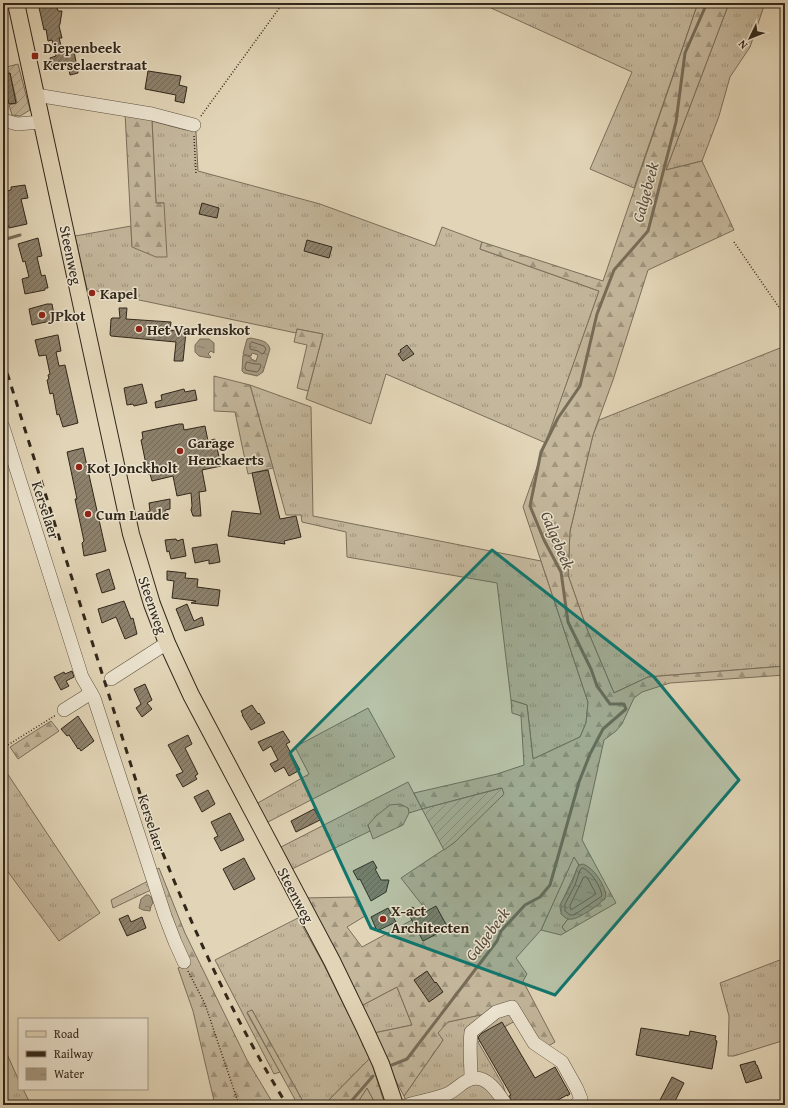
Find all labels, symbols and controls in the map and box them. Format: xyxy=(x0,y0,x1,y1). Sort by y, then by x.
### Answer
north arrow xyxy=(730,18,770,58)
text: N xyxy=(734,36,751,53)
place label: Diepenbeek Kerselaerstraat xyxy=(43,37,147,75)
marker: Diepenbeek Kerselaerstraat xyxy=(30,51,40,61)
water label: Galgebeek xyxy=(625,159,665,225)
street label: Steenweg xyxy=(54,223,88,287)
place label: Kapel xyxy=(100,283,138,304)
marker: Kapel xyxy=(87,288,97,298)
place label: JPkot xyxy=(47,305,86,326)
marker: JPkot xyxy=(37,310,47,320)
place label: Het Varkenskot xyxy=(147,319,251,340)
marker: Het Varkenskot xyxy=(134,324,144,334)
place label: Garage Henckaerts xyxy=(188,432,264,470)
marker: Garage Henckaerts xyxy=(175,446,185,456)
place label: Kot Jonckholt xyxy=(87,457,178,478)
marker: Kot Jonckholt xyxy=(74,462,84,472)
street label: Kerselaer xyxy=(27,478,65,542)
place label: Cum Laude xyxy=(96,504,169,525)
water label: Galgebeek xyxy=(535,507,581,574)
marker: Cum Laude xyxy=(83,509,93,519)
street label: Steenweg xyxy=(133,573,173,637)
street label: Kerselaer xyxy=(133,791,171,855)
street label: Steenweg xyxy=(273,864,320,927)
place label: X-act Architecten xyxy=(391,900,469,938)
water label: Galgebeek xyxy=(459,902,515,966)
marker: X-act Architecten xyxy=(378,914,388,924)
legend xyxy=(18,1018,148,1090)
text: Road xyxy=(54,1025,80,1042)
text: Railway xyxy=(54,1045,93,1062)
text: Water xyxy=(54,1065,84,1082)

